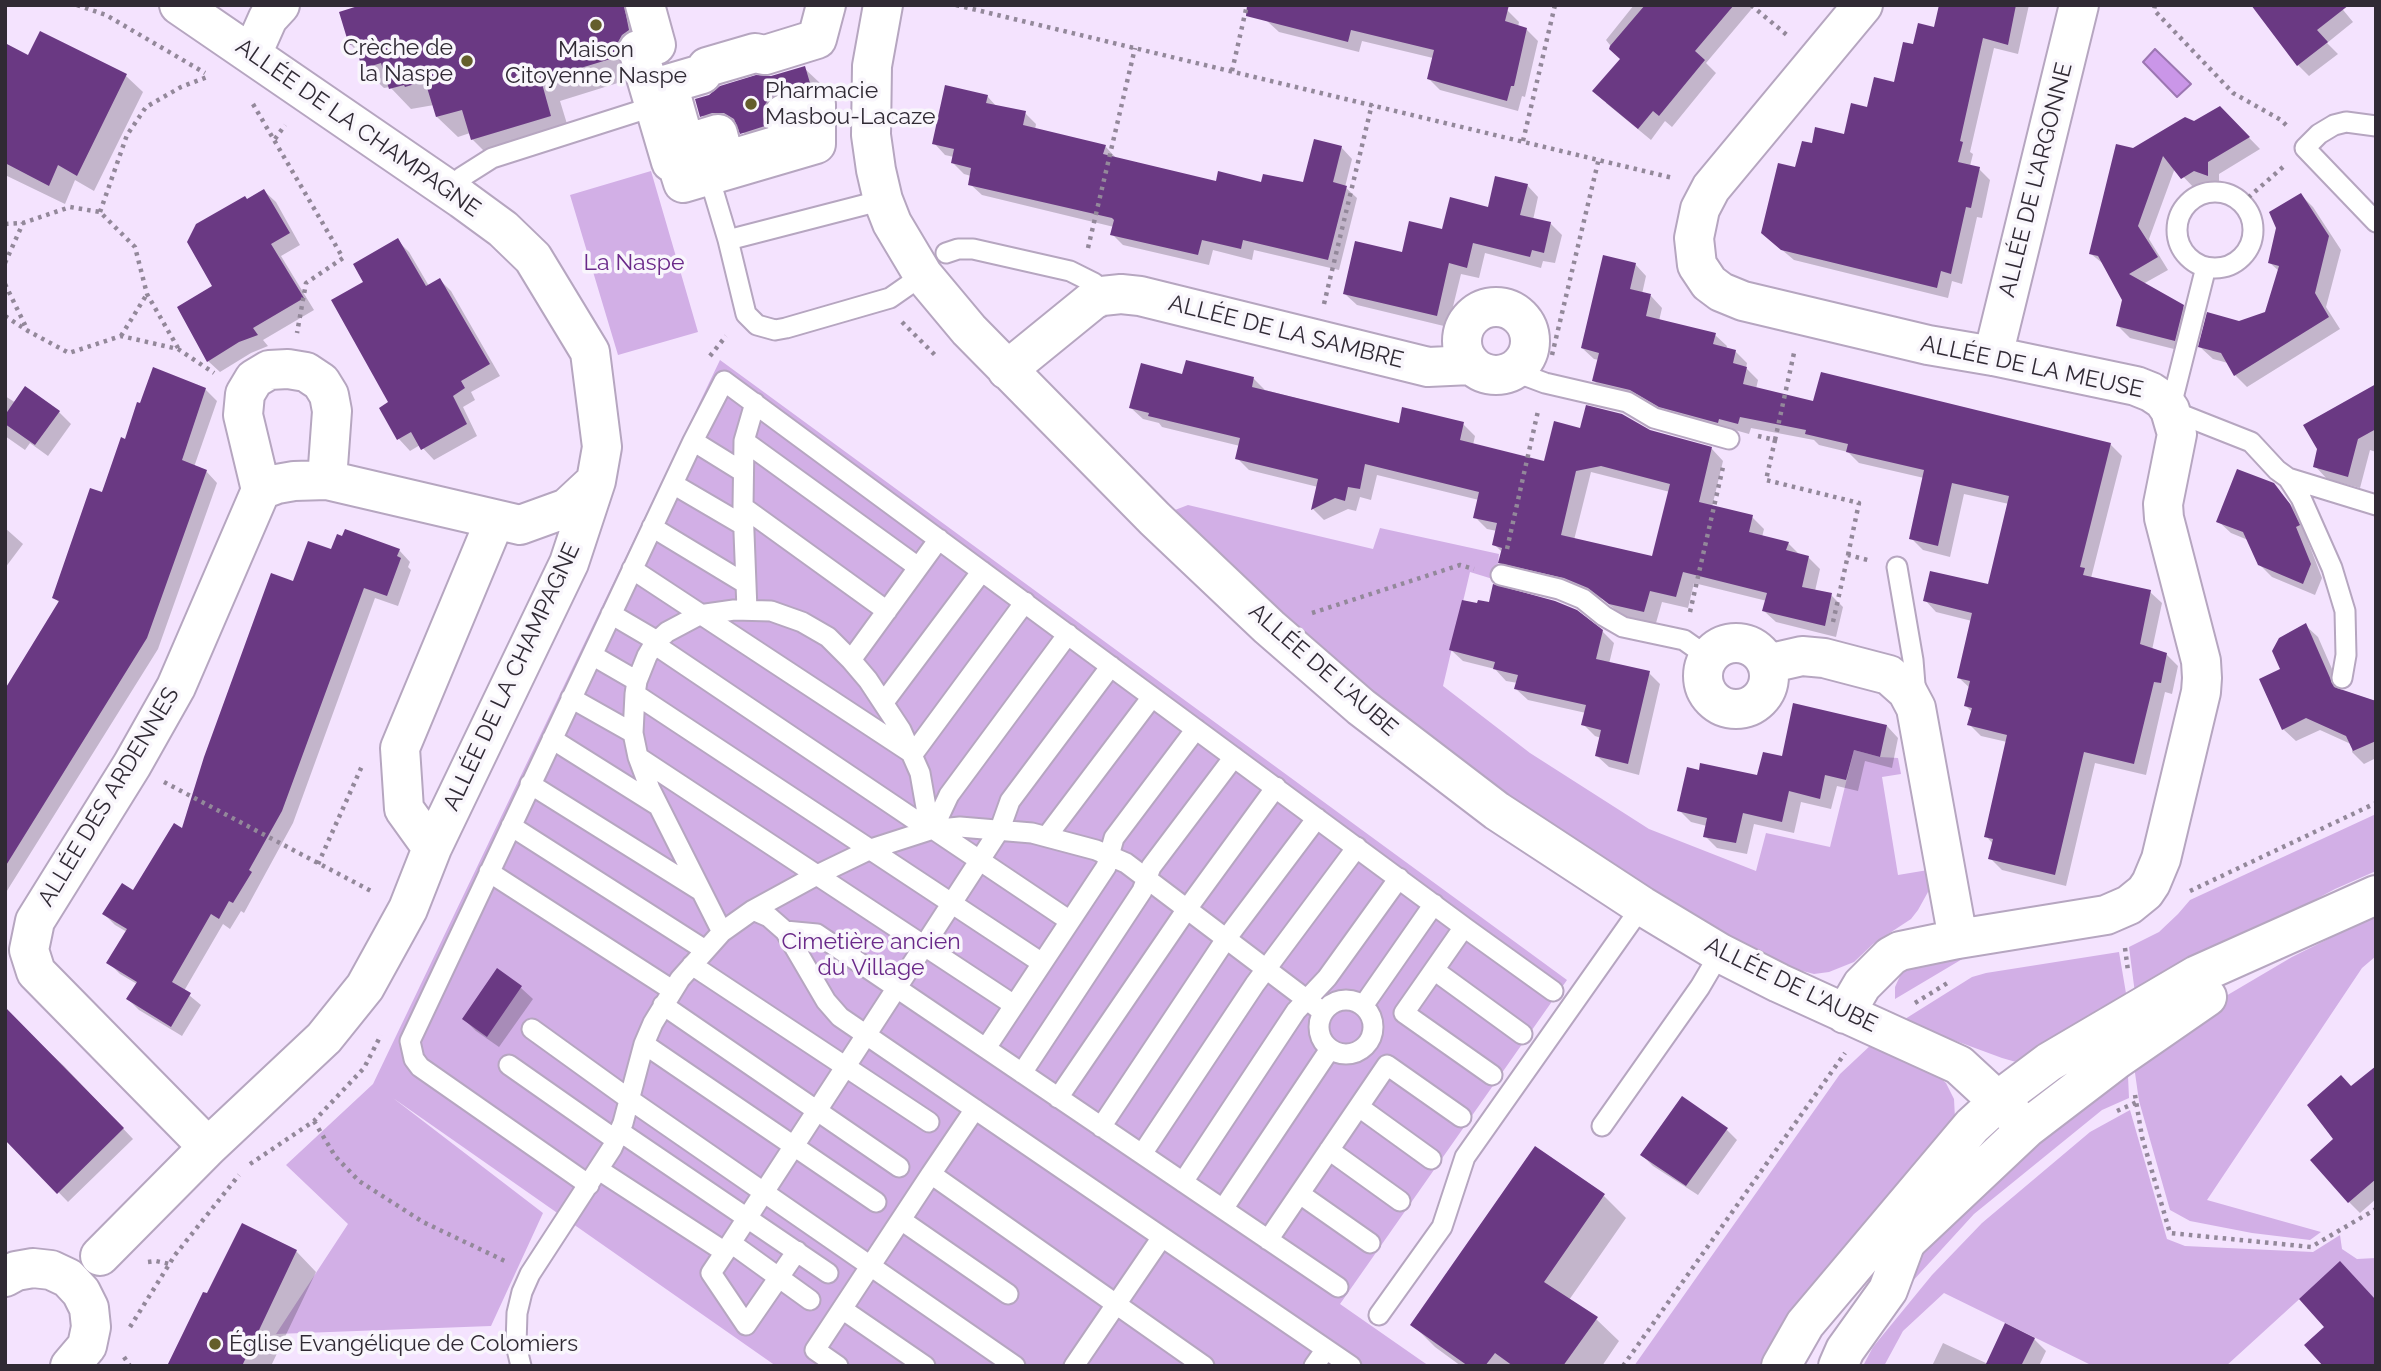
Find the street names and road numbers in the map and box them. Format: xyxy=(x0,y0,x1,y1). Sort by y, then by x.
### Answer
street label: ALLÉE DE LA CHAMPAGNE xyxy=(230,33,486,223)
street label: ALLÉE DE L'ARGONNE xyxy=(1994,60,2078,300)
street label: ALLÉE DE LA SAMBRE xyxy=(1166,289,1406,375)
street label: ALLÉE DE LA MEUSE xyxy=(1918,330,2146,404)
street label: ALLÉE DE LA CHAMPAGNE xyxy=(438,539,586,815)
street label: ALLÉE DE L'AUBE xyxy=(1243,598,1403,742)
street label: ALLÉE DES ARDENNES xyxy=(33,682,185,912)
street label: ALLÉE DE L'AUBE xyxy=(1700,931,1882,1039)

